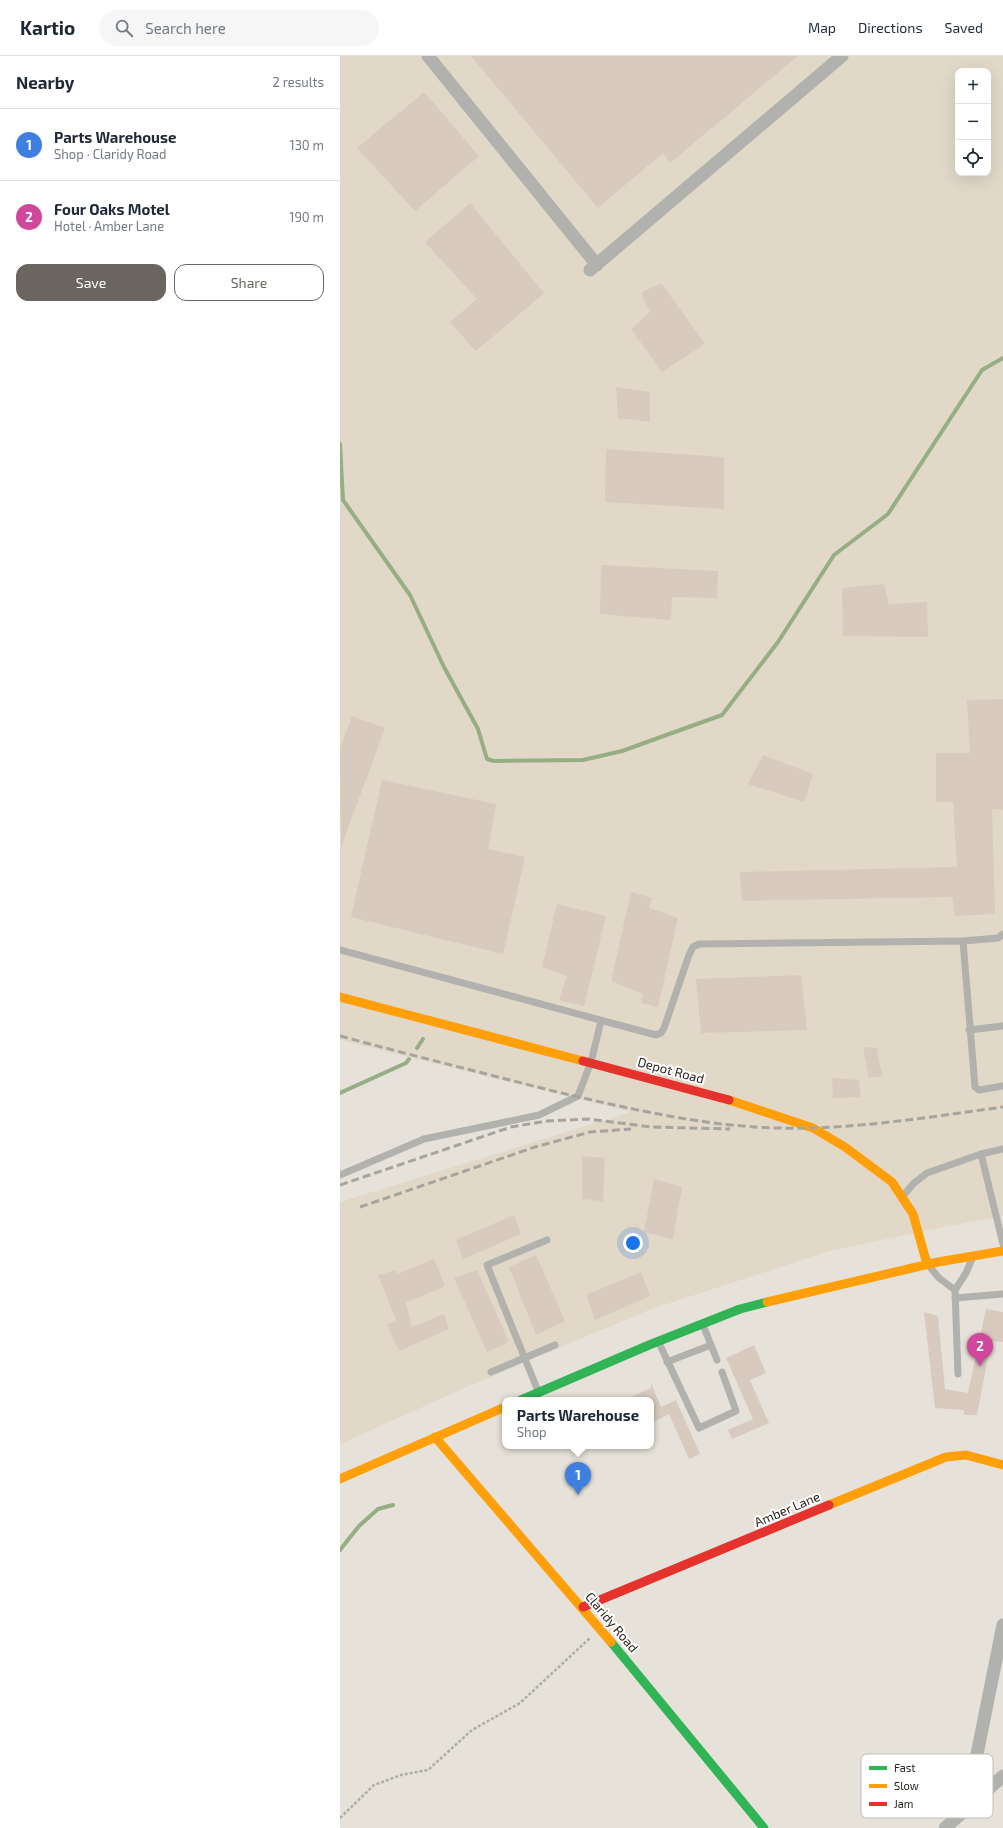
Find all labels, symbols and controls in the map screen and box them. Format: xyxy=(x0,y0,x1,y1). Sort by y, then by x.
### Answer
search box xyxy=(99,10,379,46)
text: Kartio xyxy=(20,16,75,39)
icon: search xyxy=(113,17,135,39)
text: Search here xyxy=(145,19,226,37)
text: Map xyxy=(808,19,836,36)
text: Directions xyxy=(858,19,923,36)
text: Saved xyxy=(945,19,983,36)
map controls xyxy=(955,68,991,176)
button: + xyxy=(955,68,991,104)
text: Nearby xyxy=(16,72,74,92)
text: 2 results xyxy=(272,74,324,90)
button: − xyxy=(955,104,991,140)
text: Parts Warehouse xyxy=(54,128,176,146)
text: 1 xyxy=(26,137,32,153)
text: 130 m xyxy=(289,137,324,153)
button: locate xyxy=(955,140,991,176)
text: Shop · Claridy Road xyxy=(54,146,166,162)
text: Four Oaks Motel xyxy=(54,200,170,218)
text: 2 xyxy=(25,209,33,225)
text: 190 m xyxy=(289,209,324,225)
text: Hotel · Amber Lane xyxy=(54,218,164,234)
button: Save xyxy=(16,264,166,301)
button: Share xyxy=(174,264,324,301)
street label: Depot Road xyxy=(636,1053,706,1087)
your location xyxy=(623,1233,643,1253)
pin: 2 xyxy=(967,1333,993,1366)
popup xyxy=(502,1397,654,1449)
text: Parts Warehouse xyxy=(517,1406,639,1424)
text: Shop xyxy=(517,1424,547,1440)
pin: 1 xyxy=(565,1462,591,1495)
street label: Amber Lane xyxy=(752,1488,822,1530)
street label: Claridy Road xyxy=(582,1589,642,1655)
legend xyxy=(861,1754,993,1818)
text: Fast xyxy=(894,1761,916,1774)
text: Slow xyxy=(894,1779,919,1792)
text: Jam xyxy=(894,1797,913,1810)

